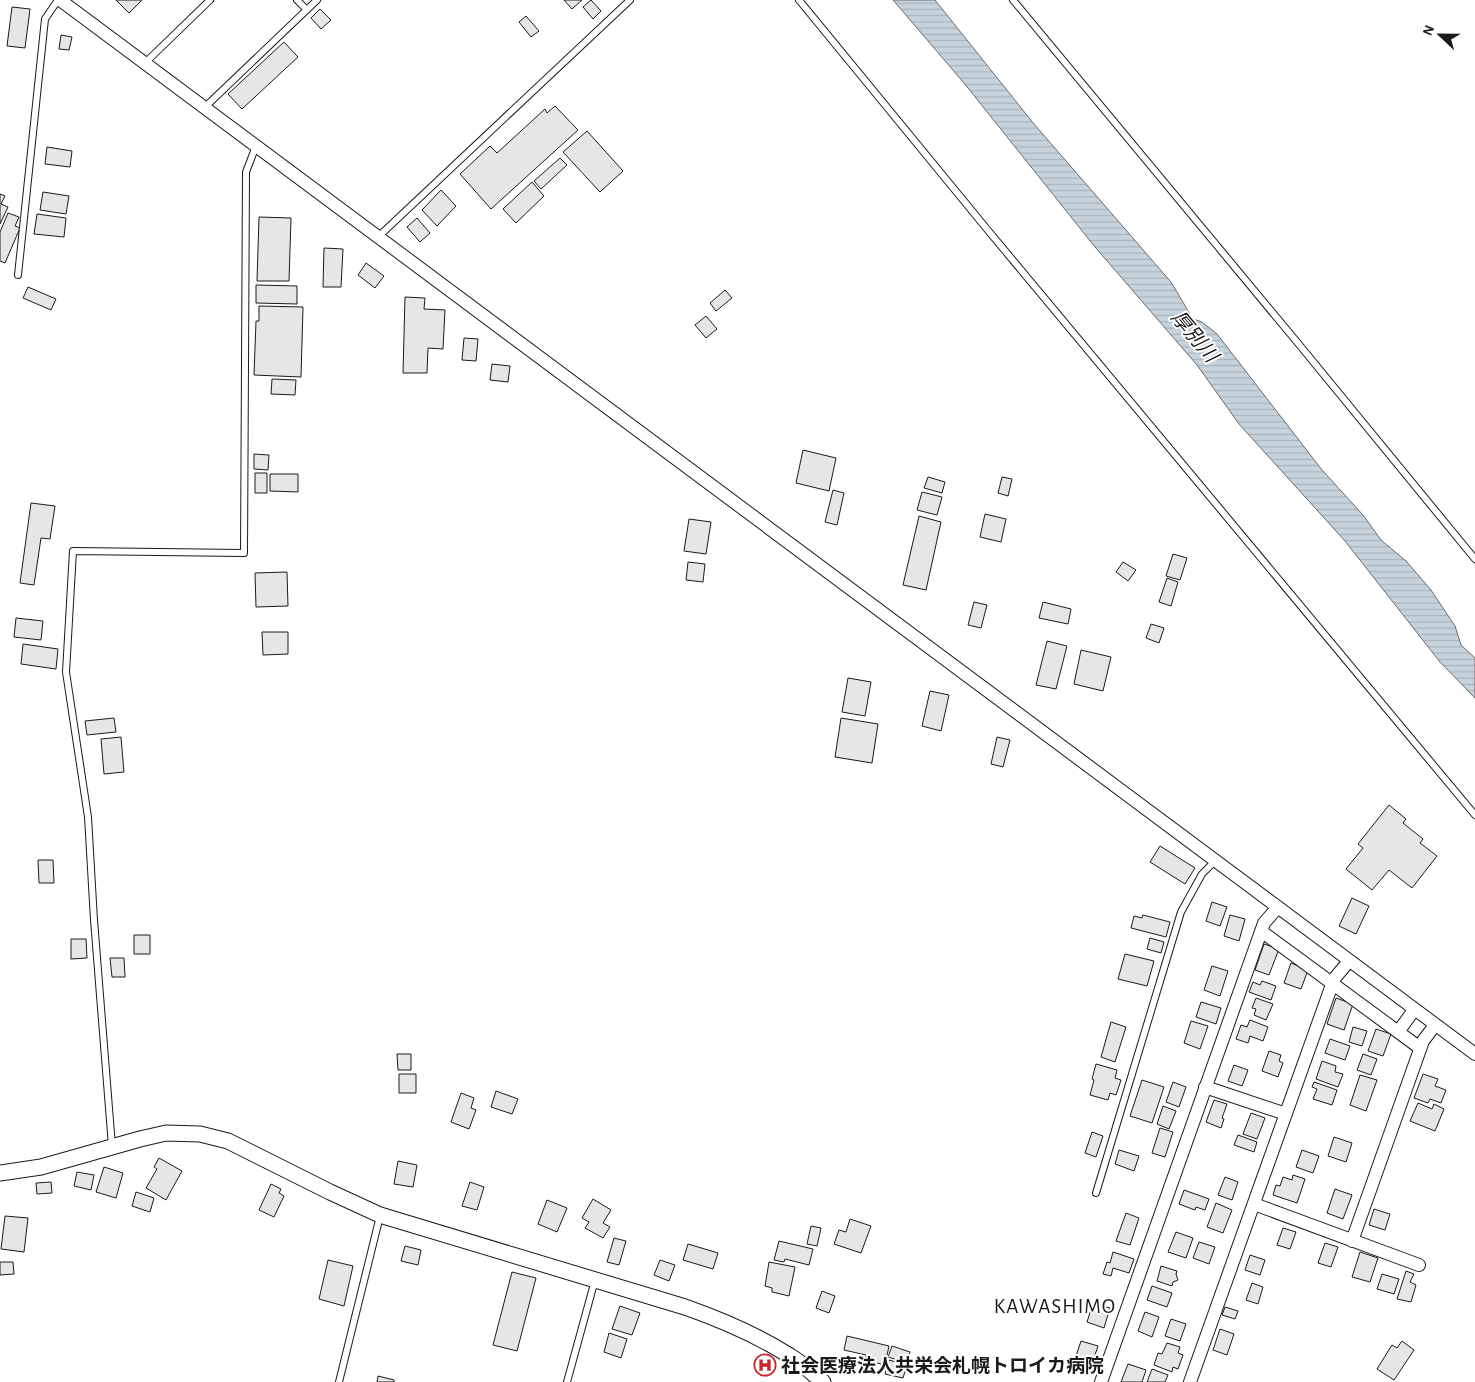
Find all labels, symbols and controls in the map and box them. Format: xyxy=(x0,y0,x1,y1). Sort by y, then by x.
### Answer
north arrow xyxy=(1415,10,1465,60)
text: N xyxy=(1421,23,1437,38)
water label: 厚別川 xyxy=(1167,307,1223,368)
district label: KAWASHIMO xyxy=(994,1296,1116,1317)
hospital icon: 社会医療法人共栄会札幌トロイカ病院 xyxy=(753,1353,777,1377)
place label: 社会医療法人共栄会札幌トロイカ病院 xyxy=(781,1355,1104,1376)

